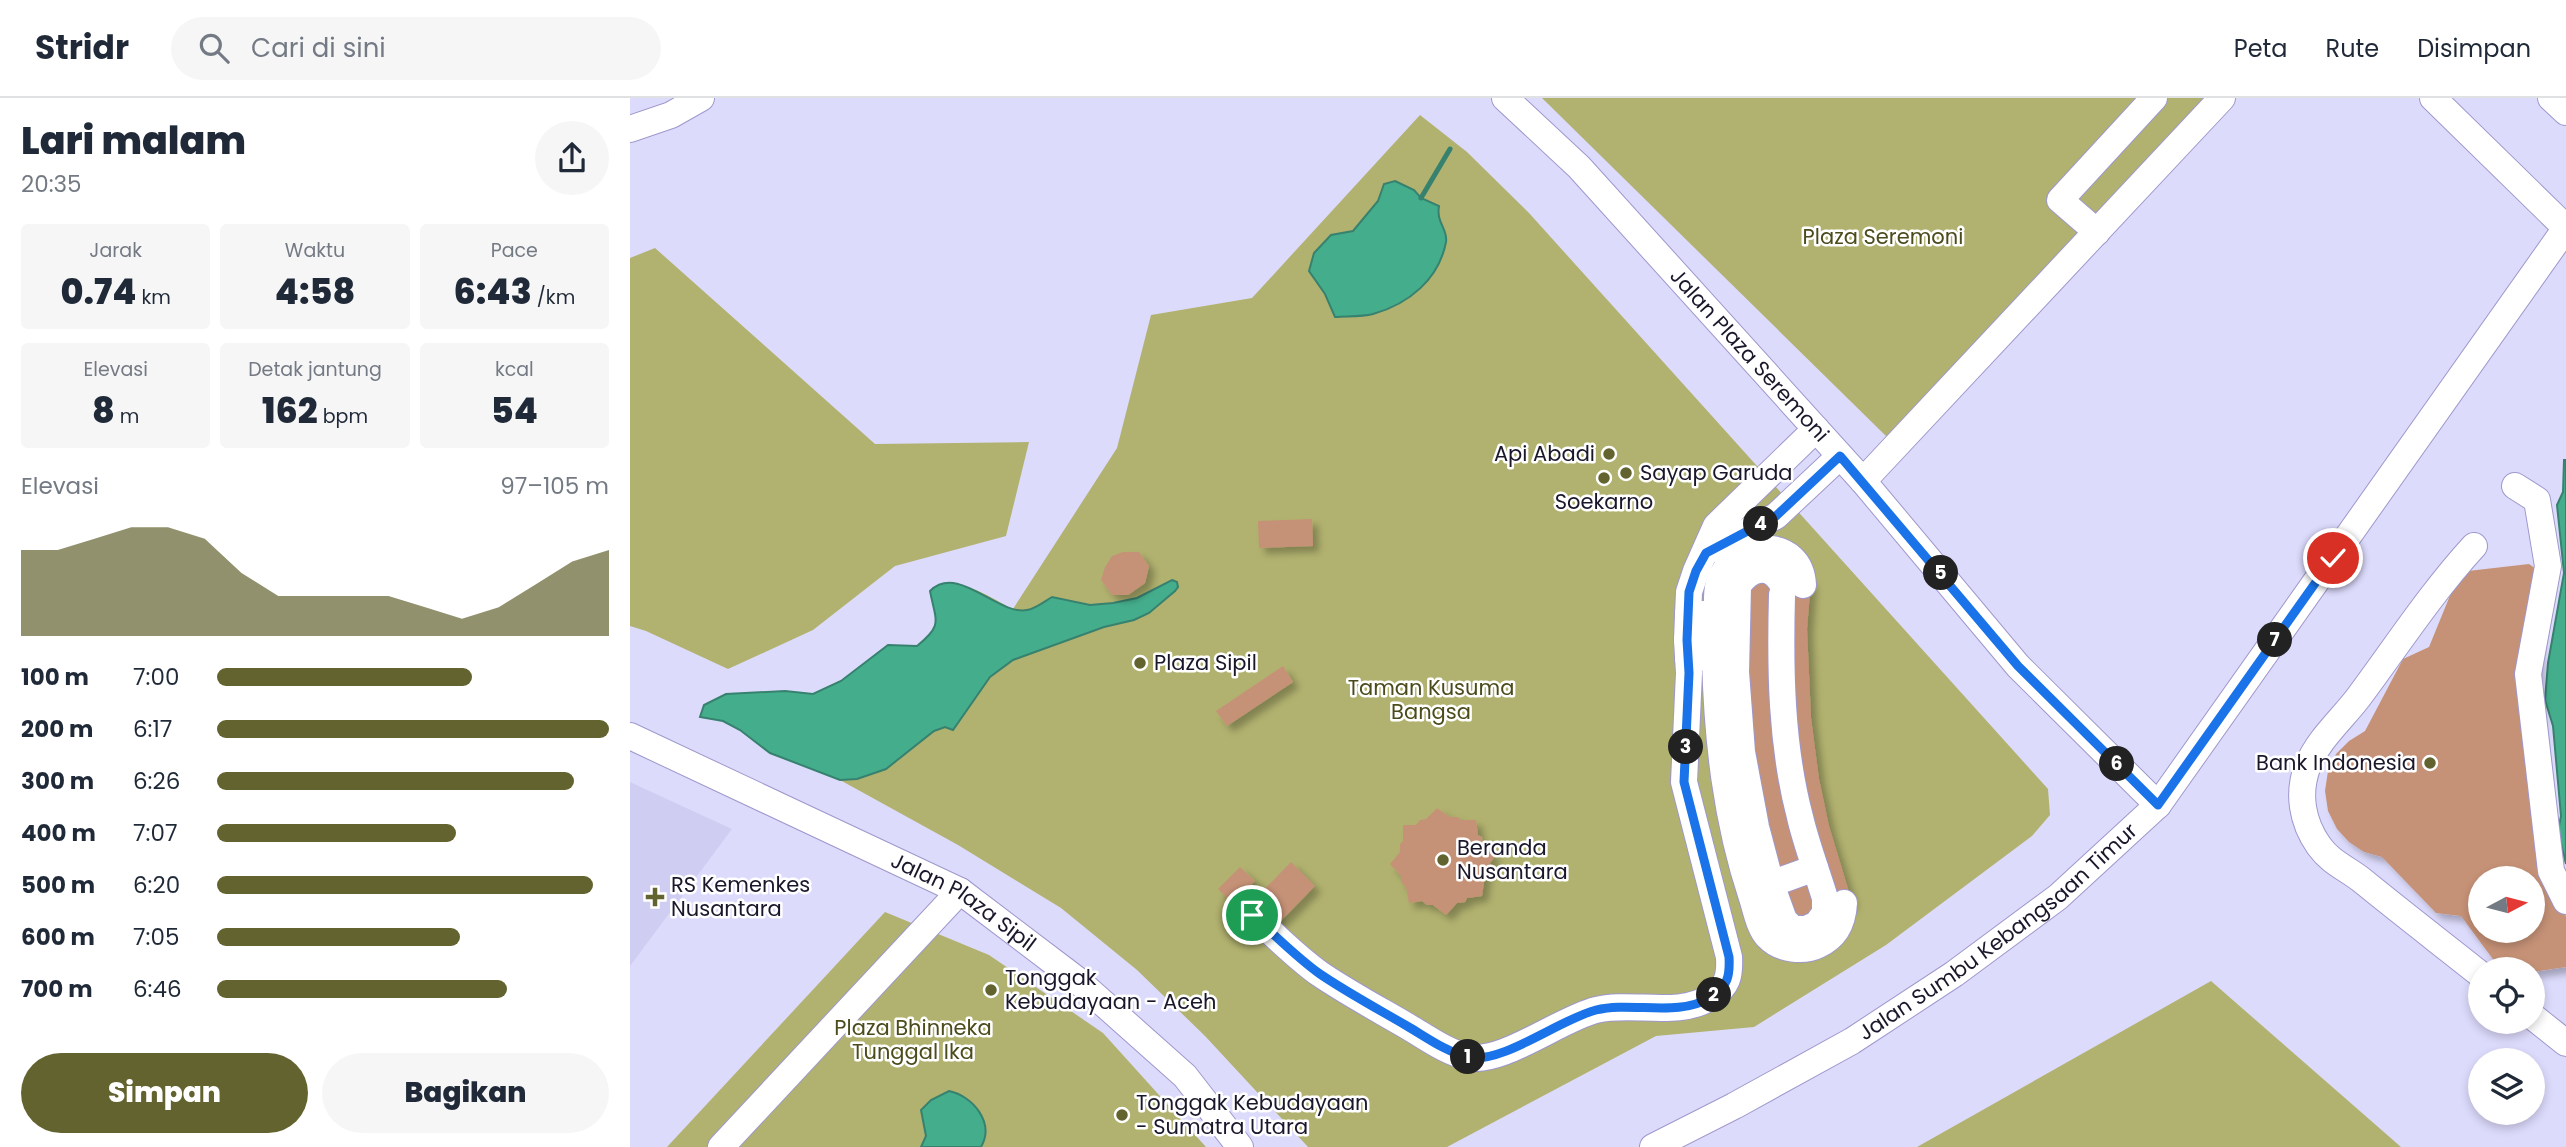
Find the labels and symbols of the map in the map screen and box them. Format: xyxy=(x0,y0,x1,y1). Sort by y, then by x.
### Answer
park label: Plaza Seremoni xyxy=(1803,222,1963,251)
street label: Jalan Plaza Seremoni xyxy=(1664,262,1836,448)
place label: Api Abadi xyxy=(1494,439,1595,468)
marker: Api Abadi xyxy=(1601,446,1617,462)
place label: Sayap Garuda xyxy=(1640,458,1793,487)
marker: Sayap Garuda xyxy=(1618,465,1634,481)
marker: Soekarno xyxy=(1596,470,1612,486)
place label: Soekarno xyxy=(1555,487,1653,516)
pin: 4 xyxy=(1744,506,1778,542)
pin xyxy=(2303,528,2363,588)
pin: 5 xyxy=(1924,556,1958,590)
pin: 7 xyxy=(2258,622,2292,658)
place label: Plaza Sipil xyxy=(1154,648,1257,677)
marker: Plaza Sipil xyxy=(1132,655,1148,671)
park label: Taman Kusuma Bangsa xyxy=(1348,673,1514,726)
pin: 3 xyxy=(1668,730,1704,764)
pin: 6 xyxy=(2100,746,2134,782)
place label: Bank Indonesia xyxy=(2256,748,2416,777)
marker: Bank Indonesia xyxy=(2422,755,2438,771)
street label: Jalan Sumbu Kebangsaan Timur xyxy=(1853,816,2143,1047)
place label: Beranda Nusantara xyxy=(1457,833,1568,886)
street label: Jalan Plaza Sipil xyxy=(886,846,1042,958)
marker: Beranda Nusantara xyxy=(1435,852,1451,868)
north arrow xyxy=(2468,866,2544,943)
place label: RS Kemenkes Nusantara xyxy=(671,870,810,923)
pin xyxy=(1222,885,1282,945)
marker: RS Kemenkes Nusantara xyxy=(645,887,665,907)
place label: Tonggak Kebudayaan - Aceh xyxy=(1005,963,1216,1016)
pin: 2 xyxy=(1696,978,1732,1012)
marker: Tonggak Kebudayaan - Aceh xyxy=(983,982,999,998)
park label: Plaza Bhinneka Tunggal Ika xyxy=(834,1013,992,1066)
pin: 1 xyxy=(1450,1040,1486,1074)
place label: Tonggak Kebudayaan - Sumatra Utara xyxy=(1136,1088,1369,1141)
marker: Tonggak Kebudayaan - Sumatra Utara xyxy=(1114,1107,1130,1123)

